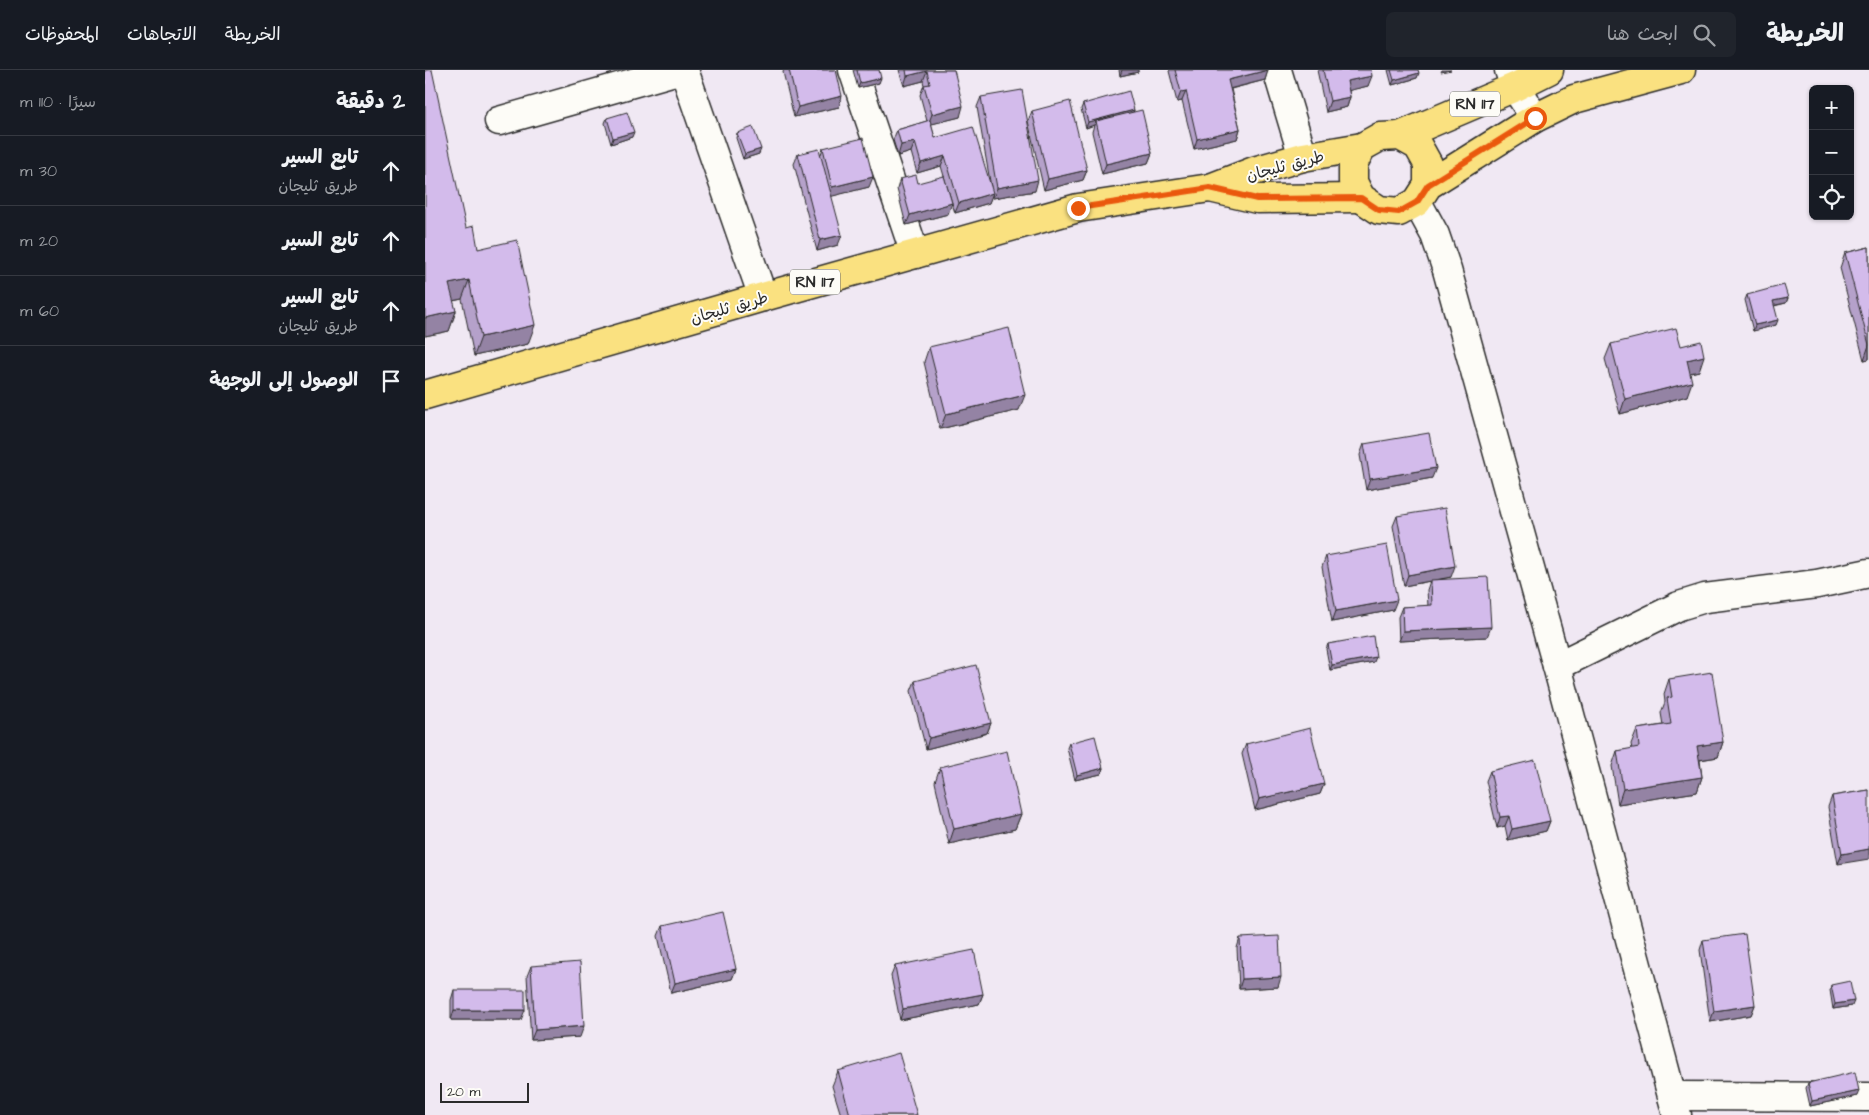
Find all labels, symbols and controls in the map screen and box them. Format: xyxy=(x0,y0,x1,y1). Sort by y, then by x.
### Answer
search box xyxy=(1386,12,1736,57)
text: الخريطة xyxy=(1766,17,1844,51)
text: ابحث هنا xyxy=(1607,21,1678,48)
icon: search xyxy=(1690,21,1718,49)
text: المحفوظات xyxy=(25,22,99,47)
text: الاتجاهات xyxy=(127,22,197,47)
text: الخريطة xyxy=(225,22,281,47)
map controls xyxy=(1809,85,1854,220)
button: + xyxy=(1809,85,1854,130)
text: 2 دقيقة xyxy=(336,87,405,116)
text: سيرًا · 110 m xyxy=(20,91,96,113)
road number: RN 117 xyxy=(1450,92,1500,116)
route start xyxy=(1524,107,1547,130)
button: − xyxy=(1809,130,1854,175)
text: تابع السير xyxy=(283,144,358,171)
street label: طريق ثليجان xyxy=(1244,145,1327,187)
icon: ahead xyxy=(377,157,405,185)
text: 30 m xyxy=(20,160,57,182)
text: طريق ثليجان xyxy=(278,175,358,197)
button: locate xyxy=(1809,175,1854,220)
route end xyxy=(1067,197,1090,220)
text: تابع السير xyxy=(283,227,358,254)
icon: ahead xyxy=(377,227,405,255)
text: 20 m xyxy=(20,230,58,252)
road number: RN 117 xyxy=(790,270,840,294)
text: تابع السير xyxy=(283,284,358,311)
street label: طريق ثليجان xyxy=(688,286,771,330)
icon: ahead xyxy=(377,297,405,325)
text: 60 m xyxy=(20,300,59,322)
text: طريق ثليجان xyxy=(278,315,358,337)
text: الوصول إلى الوجهة xyxy=(209,367,358,394)
icon: arrive xyxy=(377,367,405,395)
scale bar xyxy=(440,1080,529,1103)
text: 20 m xyxy=(447,1082,480,1102)

